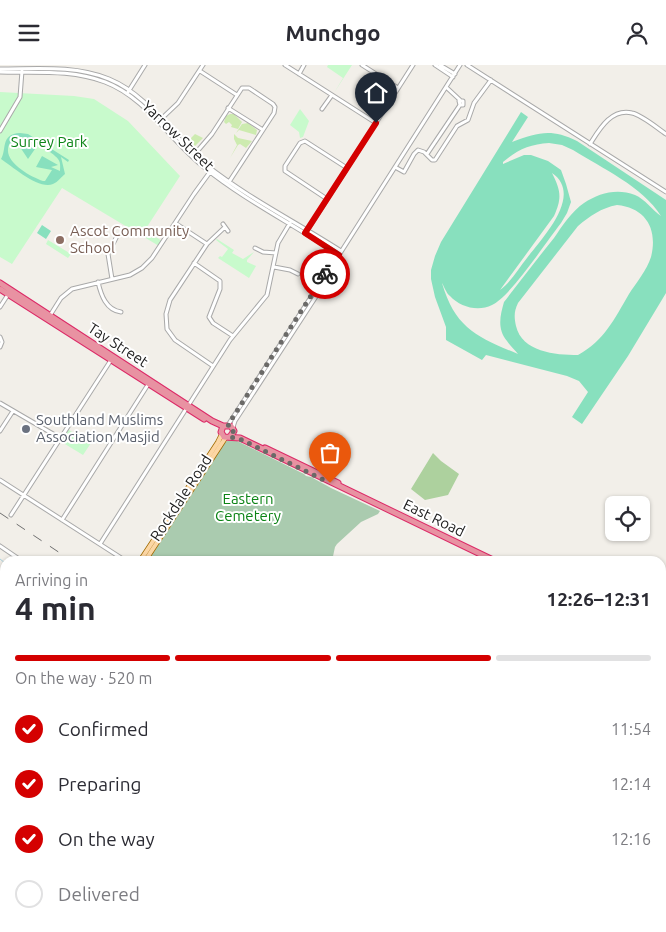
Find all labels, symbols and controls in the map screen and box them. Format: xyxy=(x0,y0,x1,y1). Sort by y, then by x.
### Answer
icon: menu xyxy=(15,19,43,47)
icon: person xyxy=(623,19,651,47)
text: Munchgo xyxy=(285,20,381,45)
pin xyxy=(355,72,397,123)
icon: home xyxy=(362,79,390,107)
street label: Yarrow Street xyxy=(139,97,218,174)
park label: Surrey Park xyxy=(11,133,88,150)
place label: Ascot Community School xyxy=(70,222,189,256)
marker: Ascot Community School xyxy=(54,234,66,246)
courier xyxy=(300,249,350,299)
icon: bike xyxy=(311,260,339,288)
street label: Tay Street xyxy=(85,319,152,370)
place label: Southland Muslims Association Masjid xyxy=(36,411,163,445)
marker: Southland Muslims Association Masjid xyxy=(20,423,32,435)
pin xyxy=(309,432,351,483)
icon: bag xyxy=(316,439,344,467)
street label: Rockdale Road xyxy=(146,452,215,544)
park label: Eastern Cemetery xyxy=(215,490,281,524)
street label: East Road xyxy=(401,495,468,540)
map controls xyxy=(605,496,650,541)
button: locate xyxy=(605,496,650,541)
text: Arriving in xyxy=(15,571,88,589)
text: 12:26–12:31 xyxy=(546,588,651,610)
text: 4 min xyxy=(15,590,96,626)
text: On the way · 520 m xyxy=(15,669,152,687)
icon: check xyxy=(15,715,43,743)
text: Confirmed xyxy=(58,718,149,740)
text: 11:54 xyxy=(611,720,651,738)
icon: check xyxy=(15,770,43,798)
text: Preparing xyxy=(58,773,142,795)
text: 12:14 xyxy=(611,775,651,793)
icon: check xyxy=(15,825,43,853)
text: On the way xyxy=(58,828,155,850)
text: 12:16 xyxy=(611,830,651,848)
text: Delivered xyxy=(58,883,140,905)

